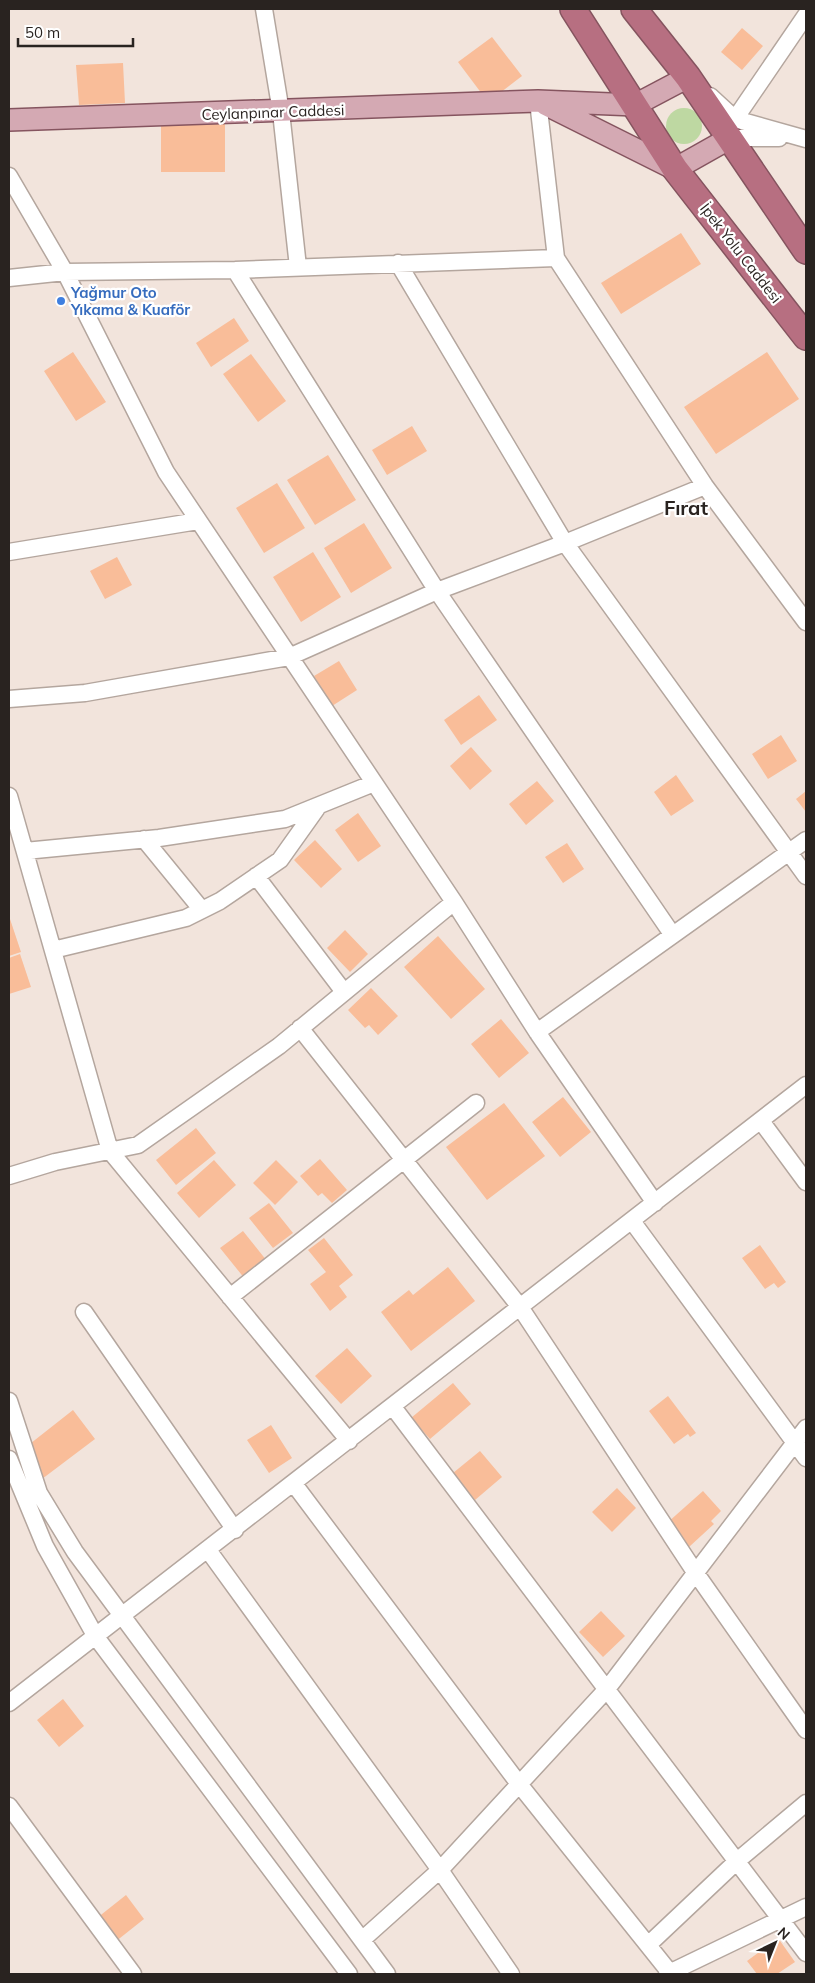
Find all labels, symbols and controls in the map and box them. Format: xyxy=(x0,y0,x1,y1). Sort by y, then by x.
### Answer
scale bar xyxy=(18,15,132,47)
text: 50 m xyxy=(25,23,60,42)
street label: Ceylanpınar Caddesi xyxy=(201,100,345,124)
street label: İpek Yolu Caddesi xyxy=(696,199,786,307)
place label: Yağmur Oto Yıkama & Kuaför xyxy=(70,283,190,319)
marker: Yağmur Oto Yıkama & Kuaför xyxy=(55,295,67,307)
district label: Fırat xyxy=(664,495,709,520)
north arrow xyxy=(750,1918,800,1968)
text: N xyxy=(774,1923,794,1944)

